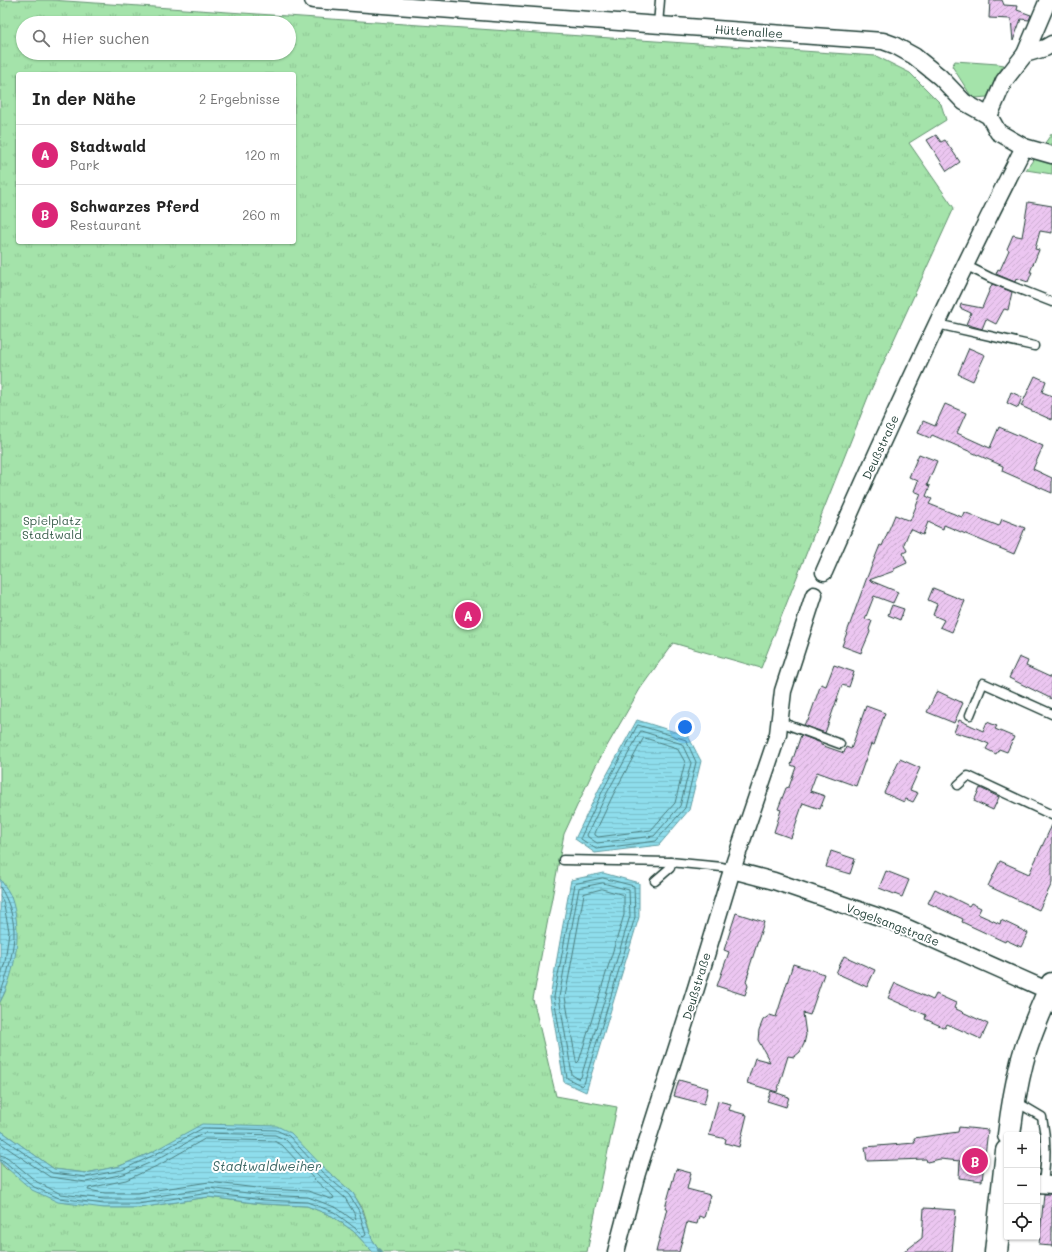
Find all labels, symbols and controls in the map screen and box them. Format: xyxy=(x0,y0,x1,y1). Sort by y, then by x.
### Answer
search box xyxy=(16,16,296,60)
street label: Hüttenallee xyxy=(714,21,784,41)
icon: search xyxy=(30,27,52,49)
text: Hier suchen xyxy=(62,28,149,48)
text: In der Nähe xyxy=(32,87,136,109)
text: 2 Ergebnisse xyxy=(199,90,280,107)
text: Stadtwald xyxy=(70,136,146,156)
text: A xyxy=(40,146,50,163)
text: 120 m xyxy=(244,146,280,163)
text: Park xyxy=(70,156,99,173)
text: Schwarzes Pferd xyxy=(70,196,199,216)
text: B xyxy=(41,206,49,223)
text: 260 m xyxy=(242,206,280,223)
text: Restaurant xyxy=(70,216,141,233)
street label: Deußstraße xyxy=(858,412,902,482)
park label: Spielplatz Stadtwald xyxy=(22,512,82,542)
pin: A xyxy=(455,600,481,630)
your location xyxy=(675,717,695,737)
street label: Vogelsangstraße xyxy=(844,899,942,949)
street label: Deußstraße xyxy=(678,950,714,1022)
map controls xyxy=(1004,1132,1040,1240)
button: + xyxy=(1004,1132,1040,1168)
pin: B xyxy=(962,1146,988,1176)
water label: Stadtwaldweiher xyxy=(213,1157,322,1174)
button: − xyxy=(1004,1168,1040,1204)
button: locate xyxy=(1004,1204,1040,1240)

